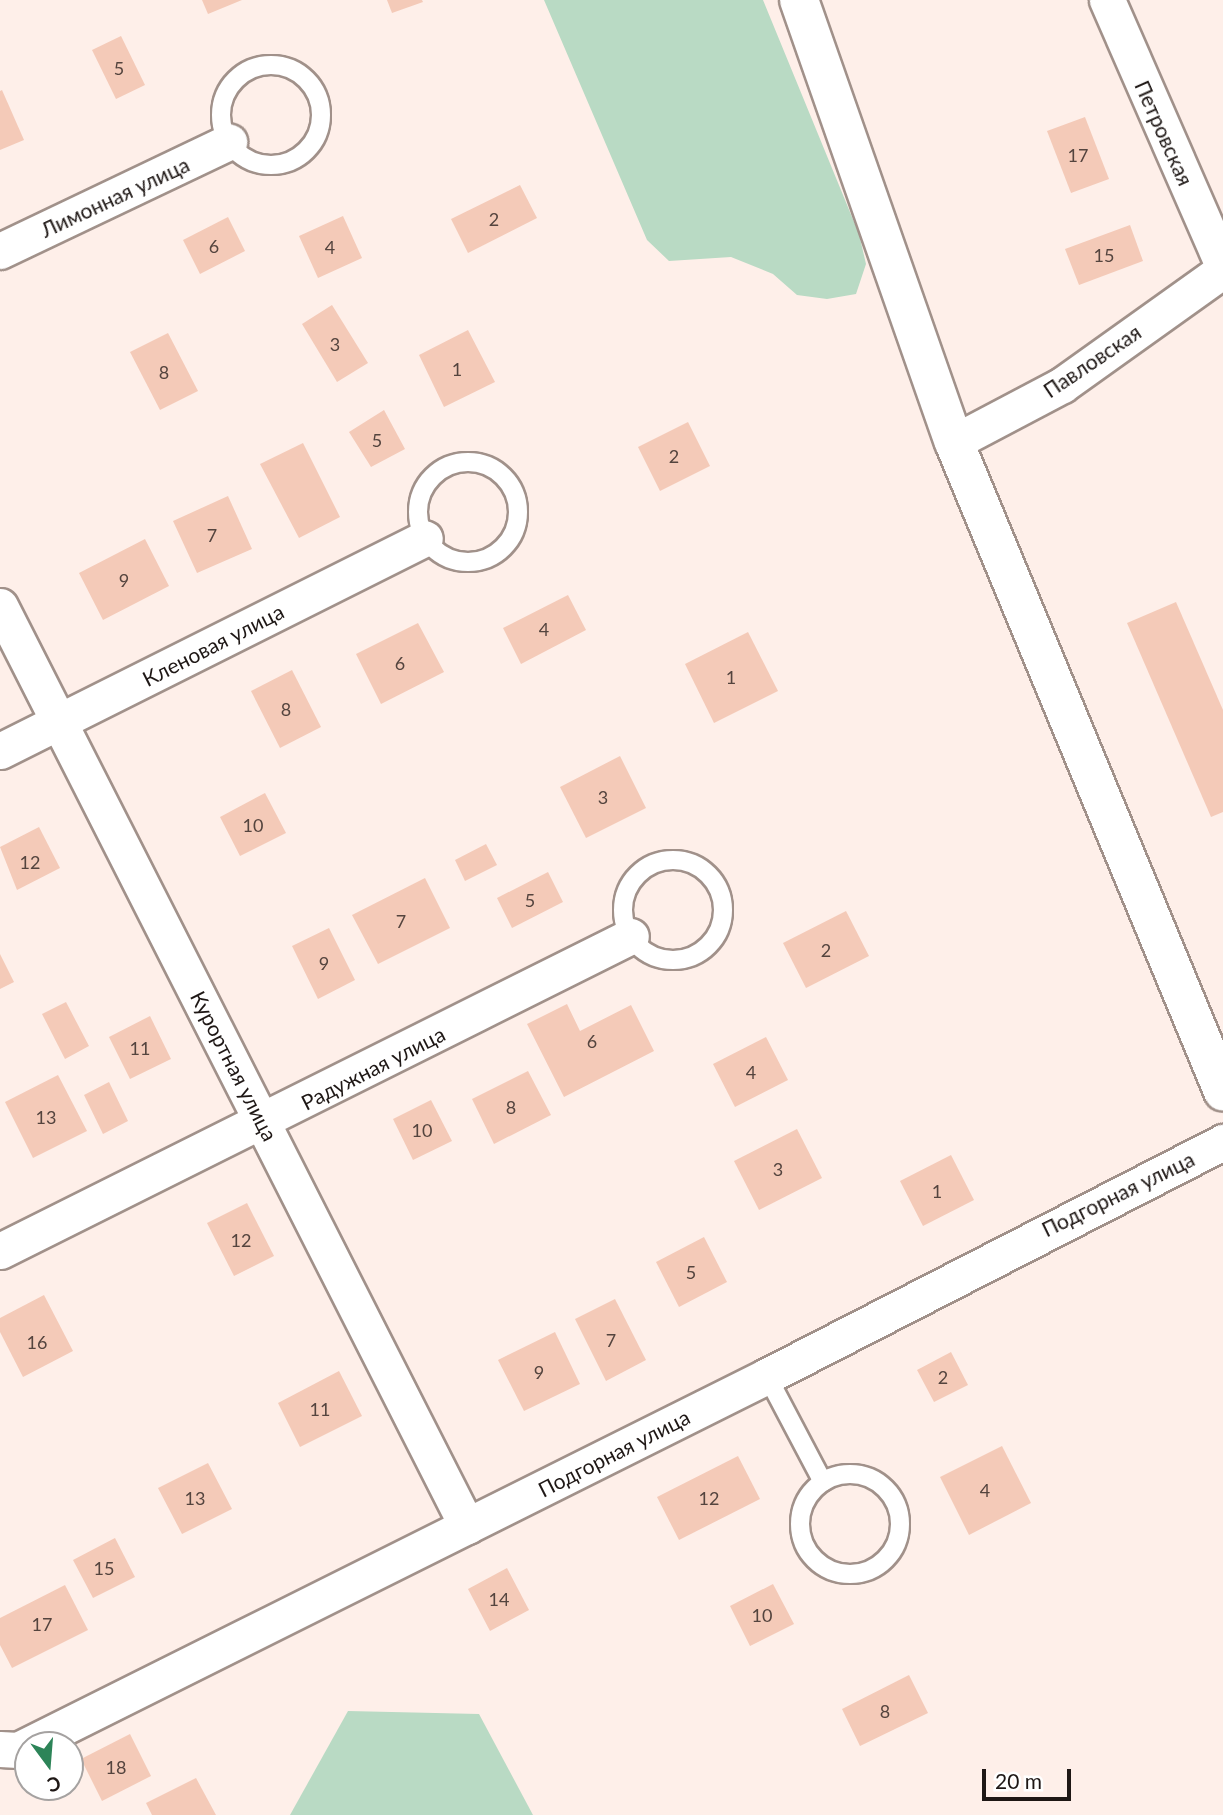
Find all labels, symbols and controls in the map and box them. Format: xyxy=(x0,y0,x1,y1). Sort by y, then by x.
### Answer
house number: 5 xyxy=(114,57,124,79)
street label: Петровская xyxy=(1130,77,1198,189)
house number: 17 xyxy=(1068,144,1088,166)
street label: Лимонная улица xyxy=(37,152,193,242)
house number: 2 xyxy=(489,208,499,230)
house number: 6 xyxy=(209,235,219,257)
house number: 4 xyxy=(325,236,335,258)
house number: 15 xyxy=(1094,244,1114,266)
street label: Павловская xyxy=(1038,319,1146,403)
house number: 3 xyxy=(330,333,340,355)
house number: 1 xyxy=(452,358,462,380)
house number: 8 xyxy=(159,361,169,383)
house number: 5 xyxy=(372,429,382,451)
house number: 2 xyxy=(669,445,679,467)
house number: 7 xyxy=(207,524,217,546)
house number: 9 xyxy=(119,569,129,591)
street label: Кленовая улица xyxy=(138,599,288,691)
house number: 4 xyxy=(539,618,549,640)
house number: 6 xyxy=(395,652,405,674)
house number: 1 xyxy=(726,666,736,688)
house number: 8 xyxy=(281,698,291,720)
house number: 3 xyxy=(598,786,608,808)
house number: 10 xyxy=(243,814,263,836)
house number: 12 xyxy=(20,851,40,873)
house number: 5 xyxy=(525,889,535,911)
house number: 7 xyxy=(396,910,406,932)
house number: 2 xyxy=(821,939,831,961)
house number: 9 xyxy=(319,952,329,974)
street label: Курортная улица xyxy=(185,987,283,1145)
street label: Радужная улица xyxy=(297,1021,449,1115)
house number: 6 xyxy=(587,1030,597,1052)
house number: 11 xyxy=(130,1037,150,1059)
house number: 4 xyxy=(746,1061,756,1083)
house number: 8 xyxy=(506,1096,516,1118)
house number: 13 xyxy=(36,1106,56,1128)
house number: 10 xyxy=(412,1119,432,1141)
street label: Подгорная улица xyxy=(1038,1146,1198,1242)
house number: 3 xyxy=(773,1158,783,1180)
house number: 1 xyxy=(932,1180,942,1202)
house number: 12 xyxy=(231,1229,251,1251)
house number: 5 xyxy=(686,1261,696,1283)
house number: 7 xyxy=(606,1329,616,1351)
house number: 16 xyxy=(27,1331,47,1353)
house number: 9 xyxy=(534,1361,544,1383)
house number: 2 xyxy=(938,1366,948,1388)
house number: 11 xyxy=(310,1398,330,1420)
street label: Подгорная улица xyxy=(534,1404,694,1502)
house number: 4 xyxy=(980,1479,990,1501)
house number: 13 xyxy=(185,1487,205,1509)
house number: 12 xyxy=(699,1487,719,1509)
house number: 15 xyxy=(94,1557,114,1579)
house number: 14 xyxy=(489,1588,509,1610)
house number: 10 xyxy=(752,1604,772,1626)
house number: 17 xyxy=(32,1613,52,1635)
house number: 8 xyxy=(880,1700,890,1722)
north arrow xyxy=(14,1731,84,1801)
house number: 18 xyxy=(106,1756,126,1778)
scale bar xyxy=(985,1756,1074,1800)
text: 20 m xyxy=(995,1768,1042,1793)
text: С xyxy=(45,1772,64,1798)

